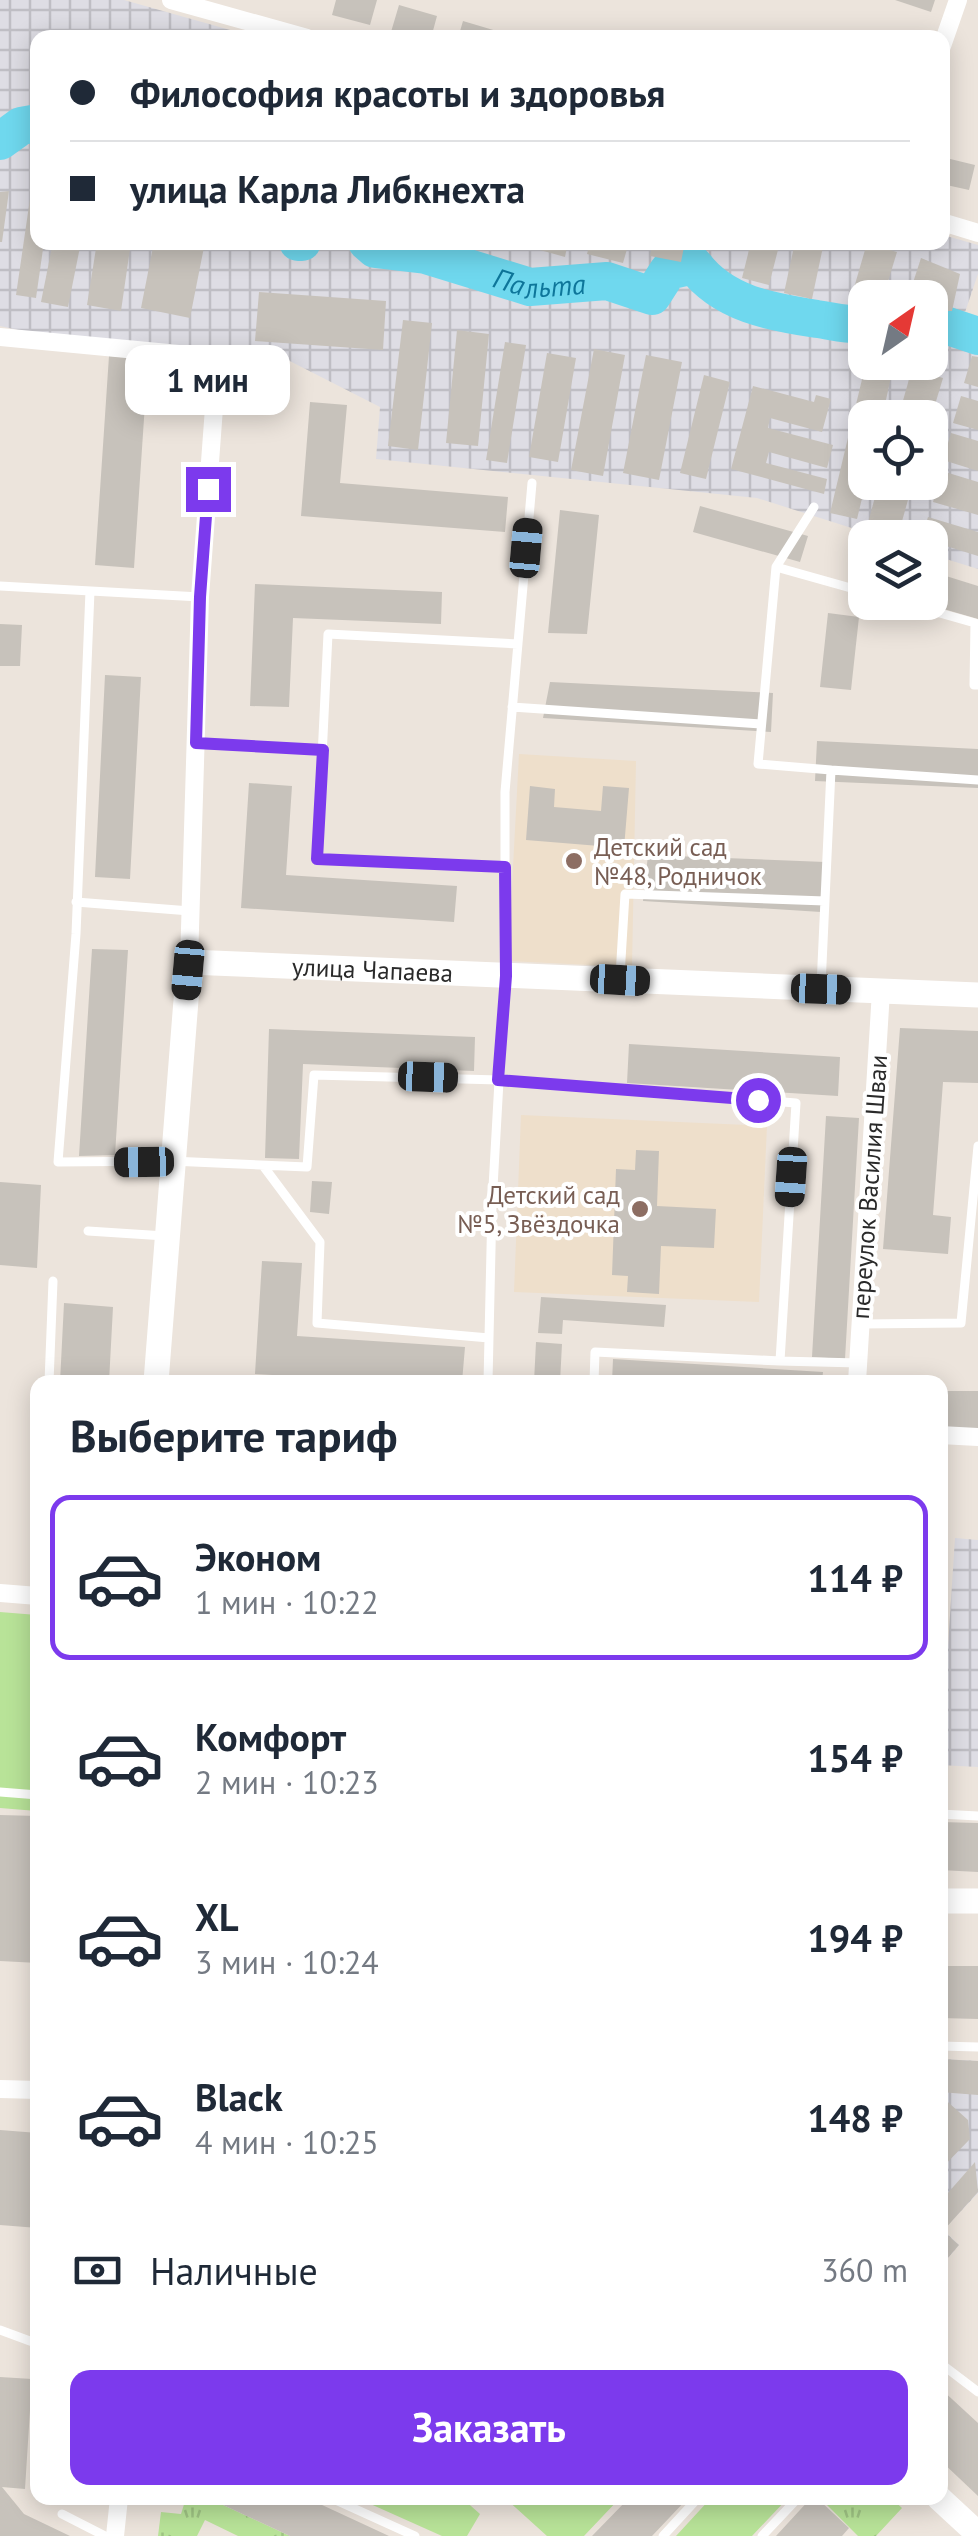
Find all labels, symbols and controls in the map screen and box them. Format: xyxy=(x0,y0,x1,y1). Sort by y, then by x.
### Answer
text: Философия красоты и здоровья xyxy=(130,68,665,117)
text: улица Карла Либкнехта xyxy=(130,164,525,213)
water label: Пальта xyxy=(489,258,587,306)
north arrow xyxy=(848,280,948,380)
map controls xyxy=(848,280,948,620)
callout: 1 мин xyxy=(126,344,290,414)
text: 1 мин xyxy=(166,359,249,401)
button: locate xyxy=(848,400,948,500)
route end xyxy=(186,467,231,512)
car xyxy=(508,517,544,579)
button: layers xyxy=(848,520,948,620)
place label: Детский сад №48, Родничок xyxy=(594,831,762,892)
marker: Детский сад №48, Родничок xyxy=(563,850,585,872)
car xyxy=(170,939,206,1001)
street label: улица Чапаева xyxy=(291,950,454,989)
car xyxy=(589,963,651,997)
car xyxy=(790,973,852,1005)
street label: переулок Василия Шваи xyxy=(844,1054,894,1320)
car xyxy=(397,1061,459,1093)
route start xyxy=(736,1078,781,1123)
car xyxy=(114,1146,174,1178)
car xyxy=(774,1146,808,1208)
place label: Детский сад №5, Звёздочка xyxy=(457,1179,620,1240)
marker: Детский сад №5, Звёздочка xyxy=(629,1198,651,1220)
text: Выберите тариф xyxy=(70,1406,397,1464)
text: Эконом xyxy=(195,1532,321,1581)
icon: car xyxy=(75,1533,165,1623)
text: 114 ₽ xyxy=(807,1553,903,1602)
text: 1 мин · 10:22 xyxy=(195,1581,379,1623)
text: Комфорт xyxy=(195,1712,346,1761)
icon: car xyxy=(75,1713,165,1803)
text: 154 ₽ xyxy=(807,1733,903,1782)
text: 2 мин · 10:23 xyxy=(195,1761,379,1803)
text: XL xyxy=(195,1892,239,1941)
icon: car xyxy=(75,1893,165,1983)
text: 194 ₽ xyxy=(807,1913,903,1962)
text: 3 мин · 10:24 xyxy=(195,1941,379,1983)
text: Black xyxy=(195,2072,283,2121)
icon: car xyxy=(75,2073,165,2163)
text: 148 ₽ xyxy=(807,2093,903,2142)
text: 4 мин · 10:25 xyxy=(195,2121,379,2163)
icon: cash xyxy=(70,2243,125,2298)
text: Наличные xyxy=(150,2246,318,2295)
text: 360 m xyxy=(821,2249,908,2291)
button: Заказать xyxy=(70,2370,908,2485)

